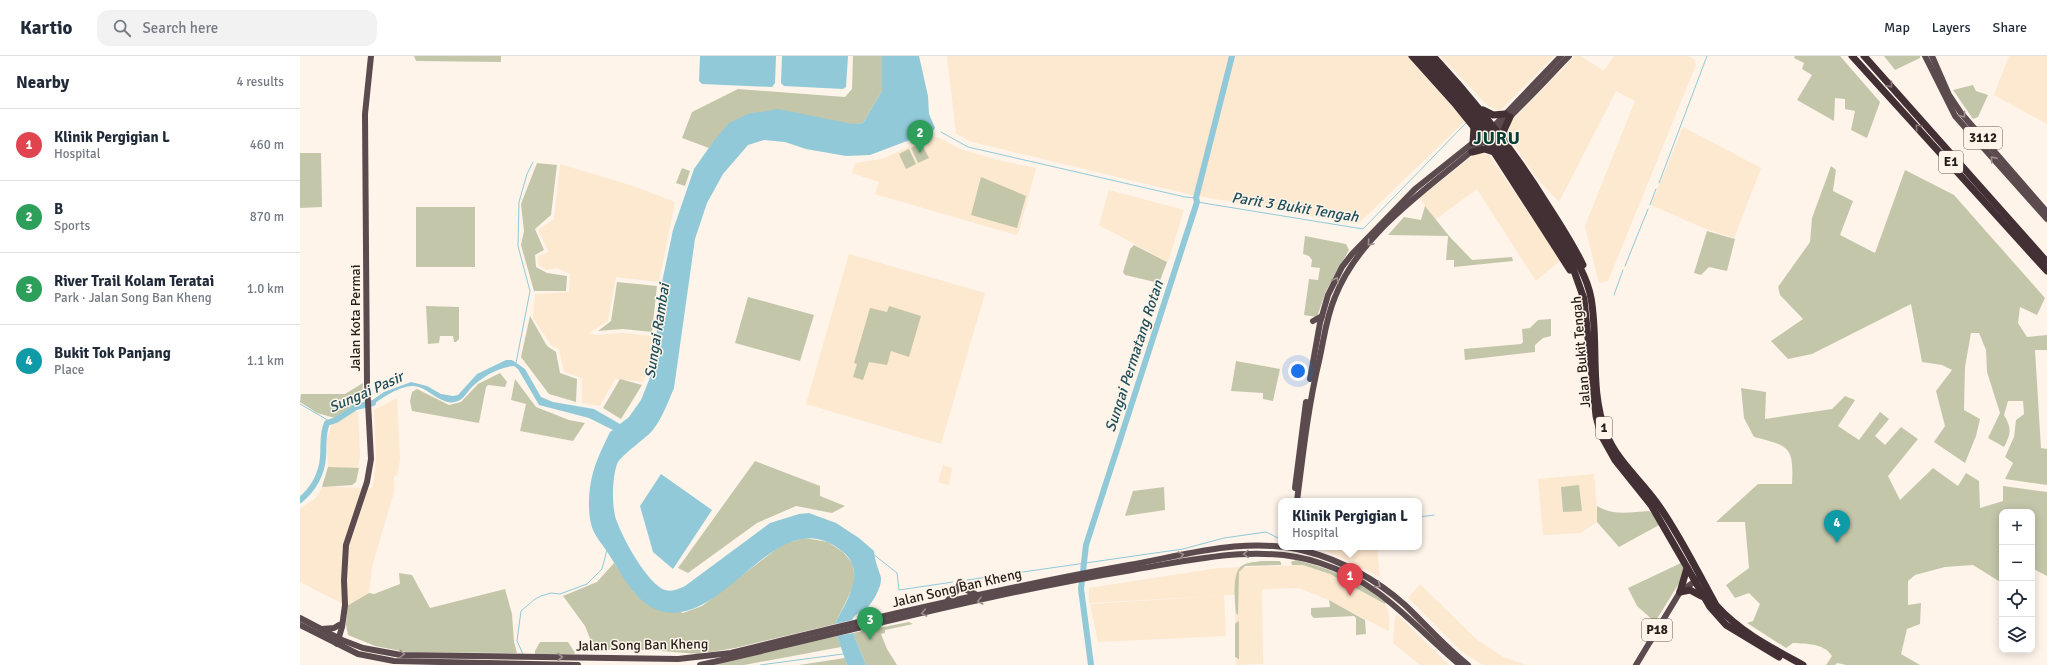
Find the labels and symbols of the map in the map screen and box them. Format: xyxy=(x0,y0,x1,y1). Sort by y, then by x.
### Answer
one-way arrow xyxy=(1886,80,1893,88)
one-way arrow xyxy=(1959,110,1966,117)
pin: 2 xyxy=(907,120,933,153)
one-way arrow xyxy=(1915,124,1923,132)
district label: JURU xyxy=(1473,127,1521,149)
road number: 3112 xyxy=(1964,127,2002,149)
road number: E1 xyxy=(1939,151,1963,173)
one-way arrow xyxy=(1990,156,1998,164)
water label: Parit 3 Bukit Tengah xyxy=(1230,188,1361,226)
one-way arrow xyxy=(1367,238,1375,246)
street label: Jalan Kota Permai xyxy=(347,264,364,372)
one-way arrow xyxy=(1331,276,1339,284)
water label: Sungai Permatang Rotan xyxy=(1101,277,1167,434)
water label: Sungai Rambai xyxy=(641,280,674,380)
street label: Jalan Bukit Tengah xyxy=(1568,295,1594,409)
your location xyxy=(1288,361,1308,381)
water label: Sungai Pasir xyxy=(326,367,408,416)
road number: 1 xyxy=(1596,417,1612,439)
pin: 4 xyxy=(1824,510,1850,543)
one-way arrow xyxy=(1243,550,1249,558)
one-way arrow xyxy=(1177,552,1184,560)
pin: 1 xyxy=(1337,563,1363,596)
street label: Jalan Song Ban Kheng xyxy=(891,565,1023,611)
one-way arrow xyxy=(1374,580,1381,587)
one-way arrow xyxy=(976,596,983,604)
pin: 3 xyxy=(857,607,883,640)
one-way arrow xyxy=(921,609,928,617)
road number: P18 xyxy=(1642,619,1672,641)
street label: Jalan Song Ban Kheng xyxy=(576,635,708,655)
one-way arrow xyxy=(399,650,405,659)
one-way arrow xyxy=(557,653,563,661)

